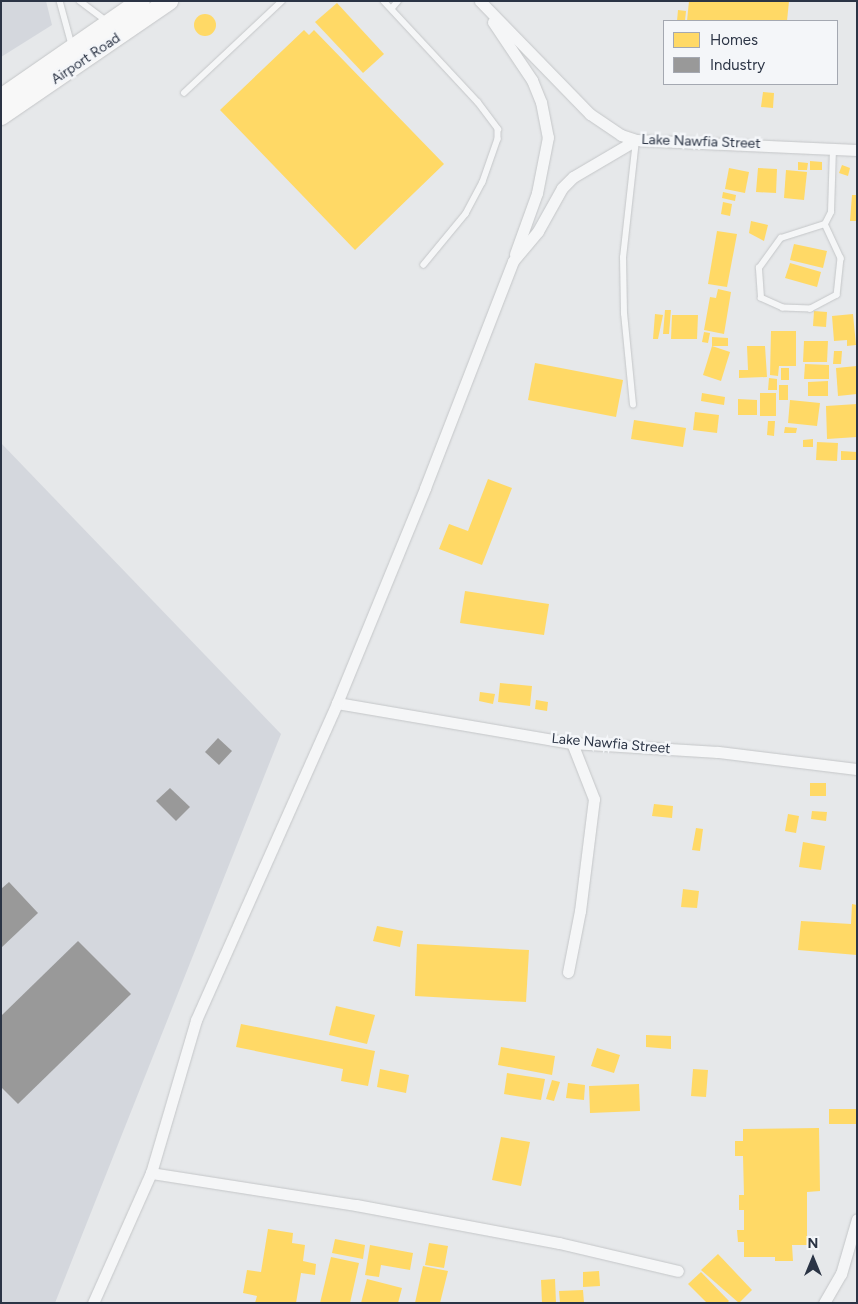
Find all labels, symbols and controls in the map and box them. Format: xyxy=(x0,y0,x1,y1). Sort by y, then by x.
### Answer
legend xyxy=(663,20,838,85)
street label: Airport Road xyxy=(48,30,124,88)
text: Homes xyxy=(710,31,758,49)
text: Industry xyxy=(710,56,765,74)
street label: Lake Nawfia Street xyxy=(641,132,761,152)
street label: Lake Nawfia Street xyxy=(551,730,671,758)
north arrow xyxy=(788,1234,838,1284)
text: N xyxy=(808,1235,818,1252)

